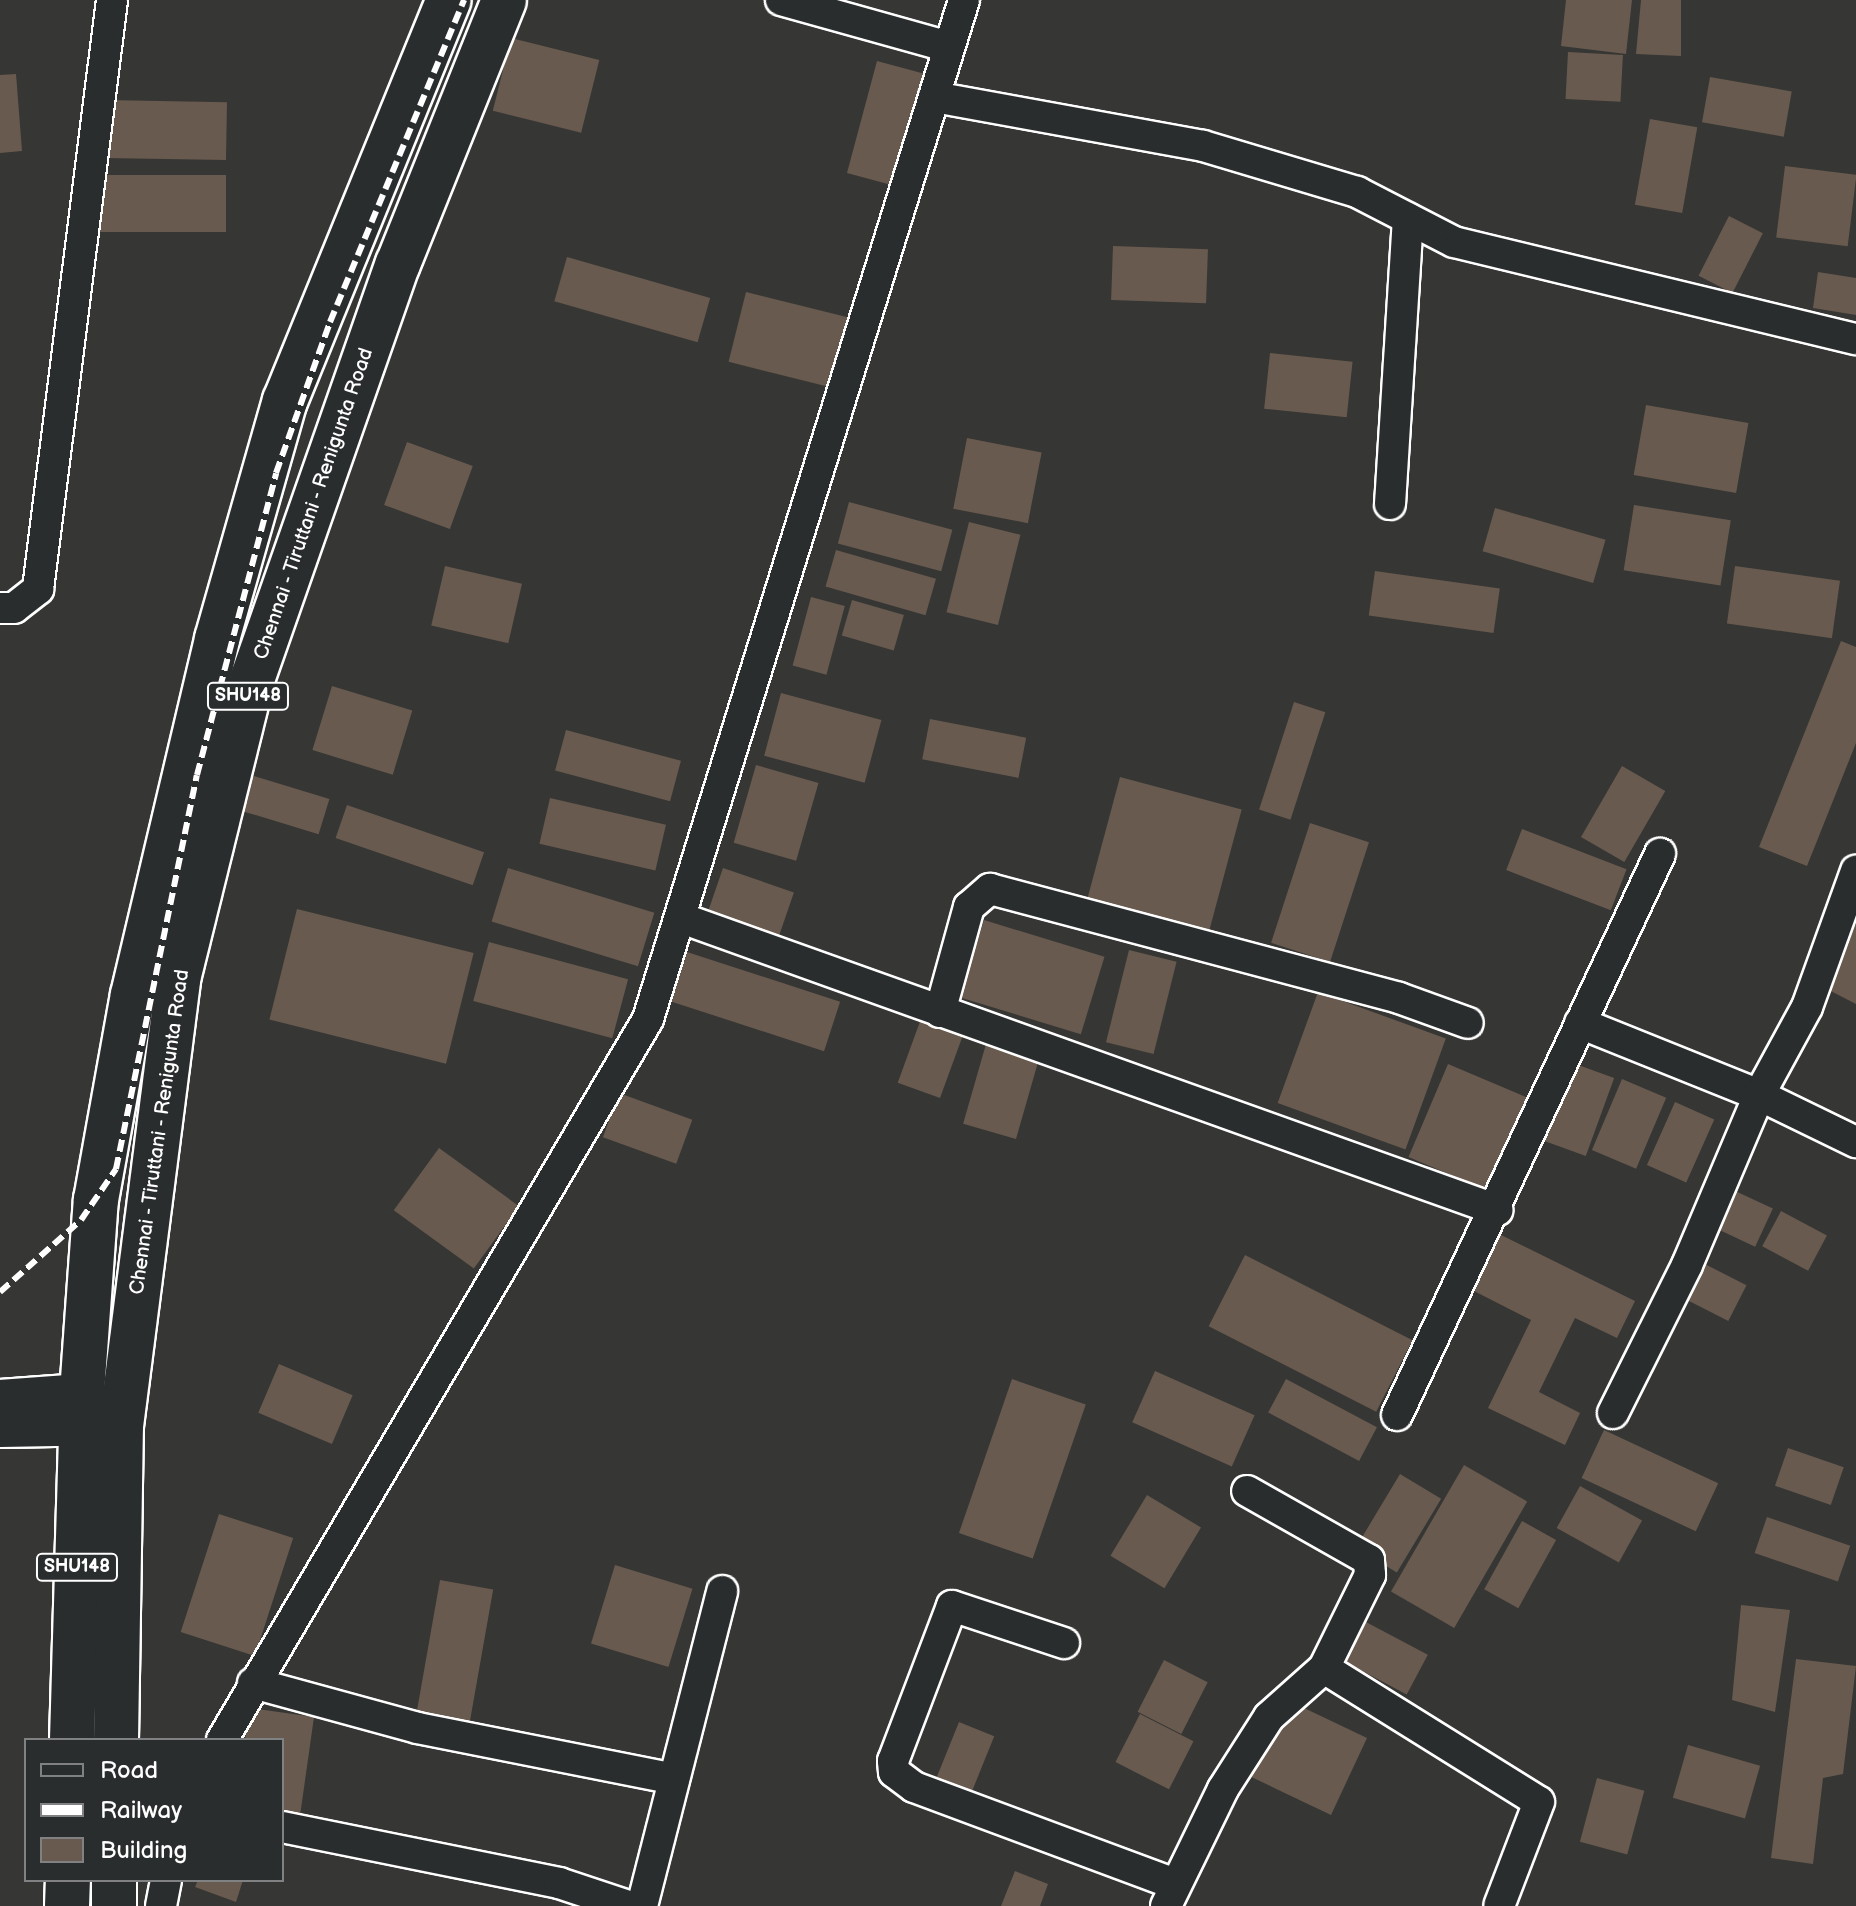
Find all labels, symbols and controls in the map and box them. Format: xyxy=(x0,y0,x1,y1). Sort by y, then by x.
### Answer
street label: Chennai - Tiruttani - Renigunta Road xyxy=(249,343,379,665)
road number: SHU148 xyxy=(206,682,290,710)
street label: Chennai - Tiruttani - Renigunta Road xyxy=(125,966,195,1298)
road number: SHU148 xyxy=(35,1553,119,1581)
legend xyxy=(24,1738,284,1882)
text: Road xyxy=(100,1756,158,1785)
text: Railway xyxy=(100,1796,182,1825)
text: Building xyxy=(100,1836,187,1865)

